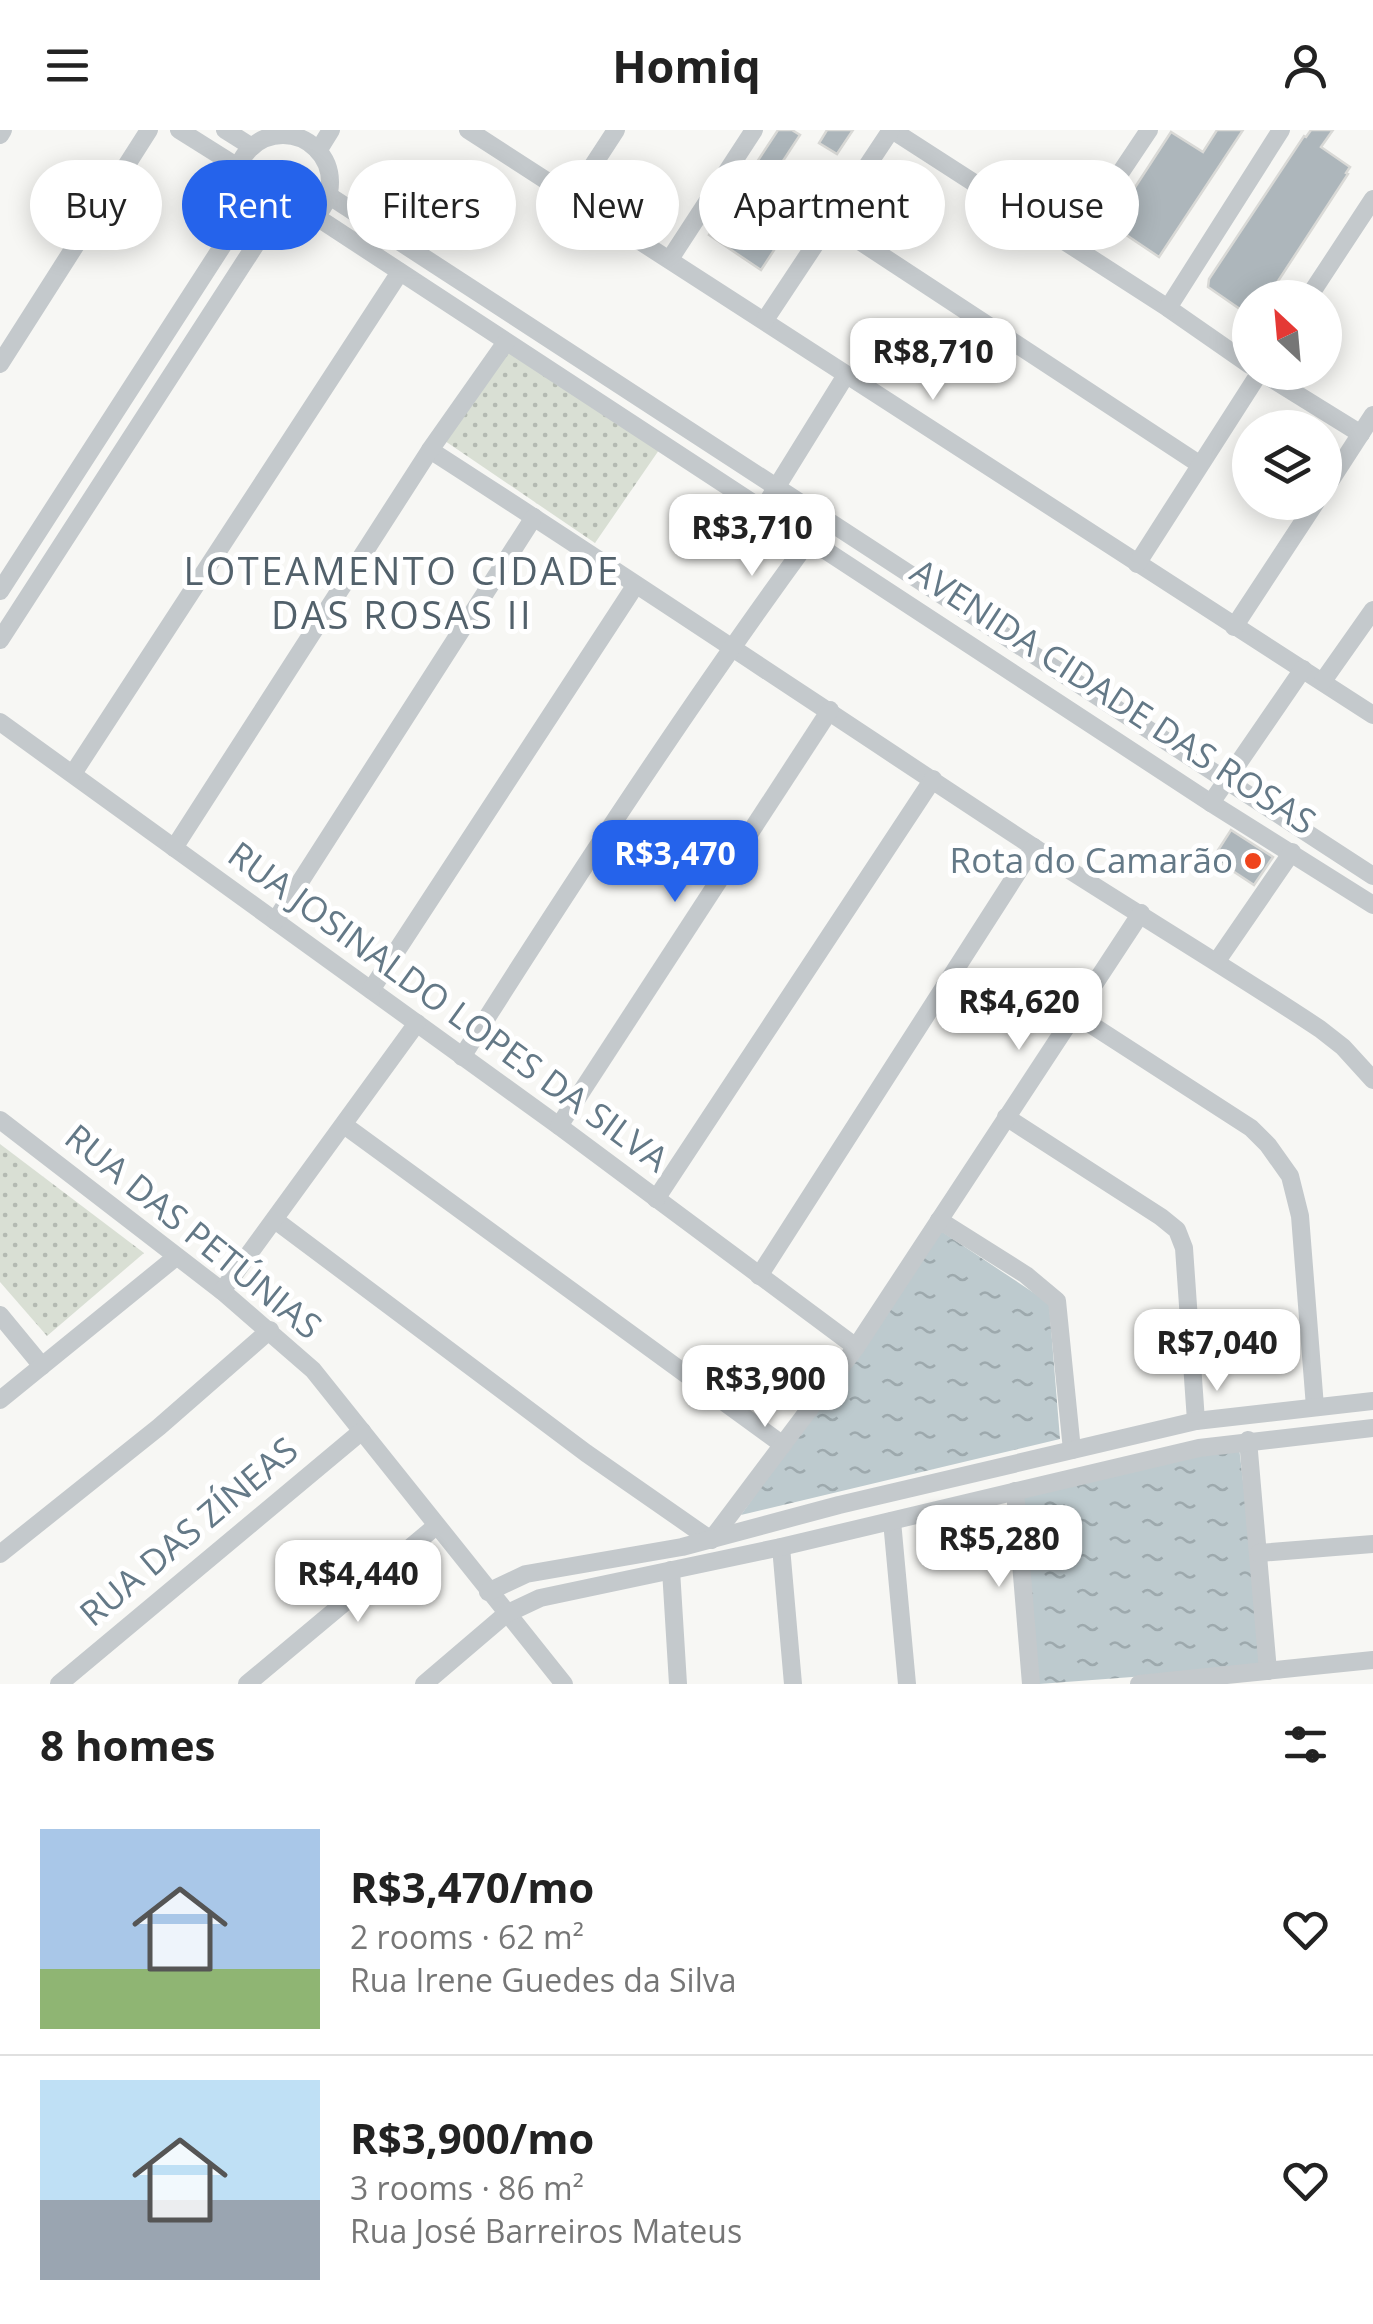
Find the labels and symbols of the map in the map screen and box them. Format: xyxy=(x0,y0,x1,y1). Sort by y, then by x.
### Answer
north arrow xyxy=(1232,280,1342,390)
pin: R$8,710 xyxy=(841,318,1025,403)
pin: R$3,710 xyxy=(660,494,844,579)
district label: LOTEAMENTO CIDADE DAS ROSAS II xyxy=(183,544,621,640)
street label: AVENIDA CIDADE DAS ROSAS xyxy=(902,547,1325,844)
pin: R$3,470 xyxy=(583,820,767,905)
street label: RUA JOSINALDO LOPES DA SILVA xyxy=(219,830,679,1182)
place label: Rota do Camarão xyxy=(950,836,1233,883)
marker: Rota do Camarão xyxy=(1242,850,1264,872)
pin: R$4,620 xyxy=(927,968,1111,1053)
street label: RUA DAS PETÚNIAS xyxy=(56,1113,332,1349)
pin: R$7,040 xyxy=(1125,1309,1309,1394)
pin: R$3,900 xyxy=(673,1345,857,1430)
street label: RUA DAS ZÍNEAS xyxy=(69,1426,307,1636)
pin: R$5,280 xyxy=(907,1505,1091,1590)
pin: R$4,440 xyxy=(266,1540,450,1625)

